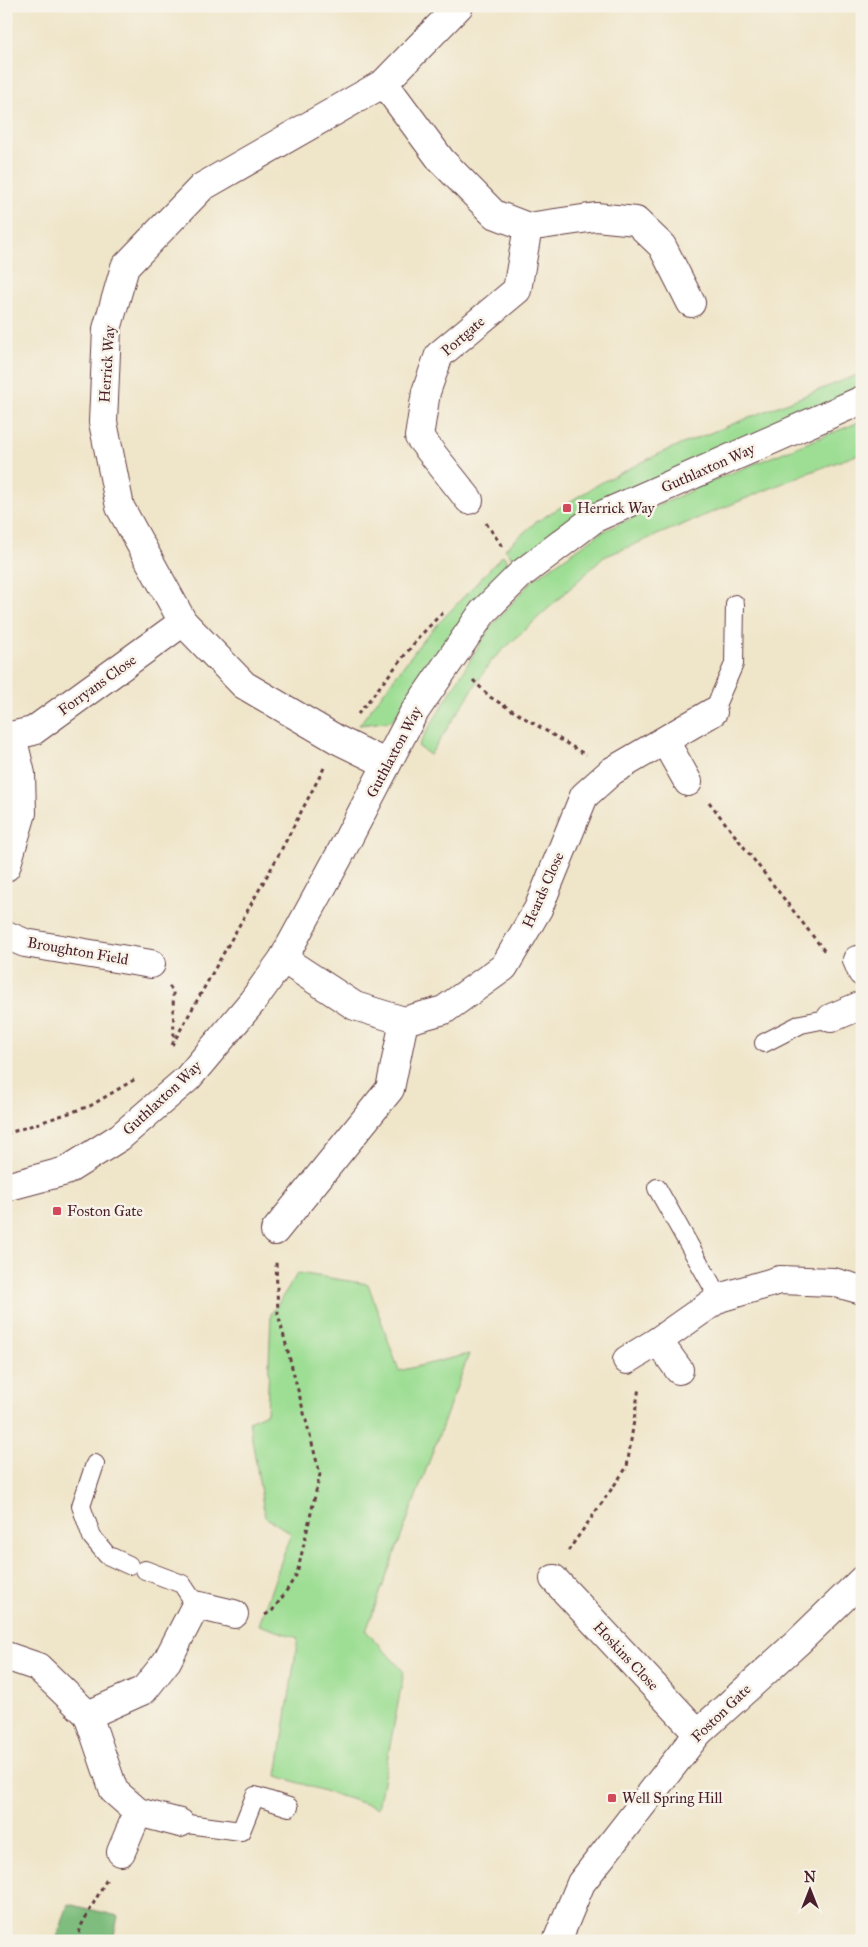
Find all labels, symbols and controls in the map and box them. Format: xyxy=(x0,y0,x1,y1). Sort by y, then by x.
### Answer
street label: Portgate xyxy=(438,312,488,360)
street label: Herrick Way xyxy=(95,324,119,403)
street label: Guthlaxton Way xyxy=(658,439,759,497)
place label: Herrick Way xyxy=(577,499,656,517)
marker: Herrick Way xyxy=(561,502,573,514)
street label: Forryans Close xyxy=(54,651,140,719)
street label: Guthlaxton Way xyxy=(362,702,426,801)
street label: Heards Close xyxy=(518,849,568,931)
street label: Broughton Field xyxy=(26,933,130,969)
street label: Guthlaxton Way xyxy=(119,1056,206,1139)
place label: Foston Gate xyxy=(67,1202,143,1220)
marker: Foston Gate xyxy=(51,1205,63,1217)
street label: Hoskins Close xyxy=(590,1618,662,1694)
street label: Foston Gate xyxy=(687,1680,755,1746)
place label: Well Spring Hill xyxy=(622,1789,724,1807)
marker: Well Spring Hill xyxy=(606,1792,618,1804)
north arrow xyxy=(786,1864,836,1914)
text: N xyxy=(804,1869,816,1886)

